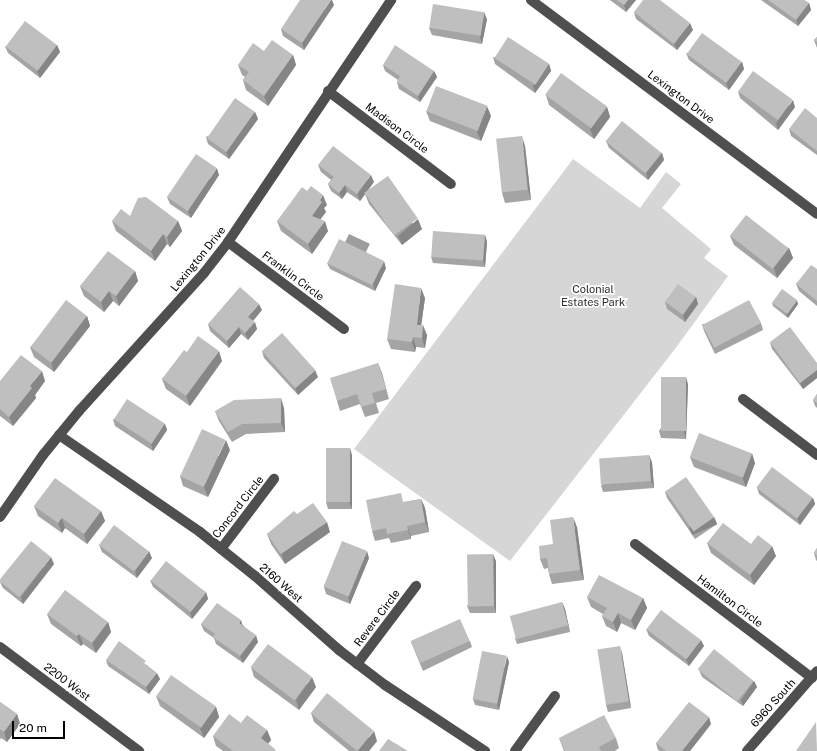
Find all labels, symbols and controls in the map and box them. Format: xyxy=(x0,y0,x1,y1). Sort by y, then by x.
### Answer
street label: Lexington Drive xyxy=(645,68,717,126)
street label: Madison Circle xyxy=(363,100,431,156)
street label: Lexington Drive xyxy=(168,224,228,294)
street label: Franklin Circle xyxy=(259,248,327,304)
park label: Colonial Estates Park xyxy=(561,283,625,309)
street label: Concord Circle xyxy=(210,473,266,541)
street label: 2160 West xyxy=(257,561,305,605)
street label: Hamilton Circle xyxy=(695,572,765,630)
street label: Revere Circle xyxy=(351,587,403,649)
street label: 2200 West xyxy=(41,660,93,704)
street label: 6960 South xyxy=(748,676,798,730)
scale bar xyxy=(14,713,67,739)
text: 20 m xyxy=(19,721,47,735)

